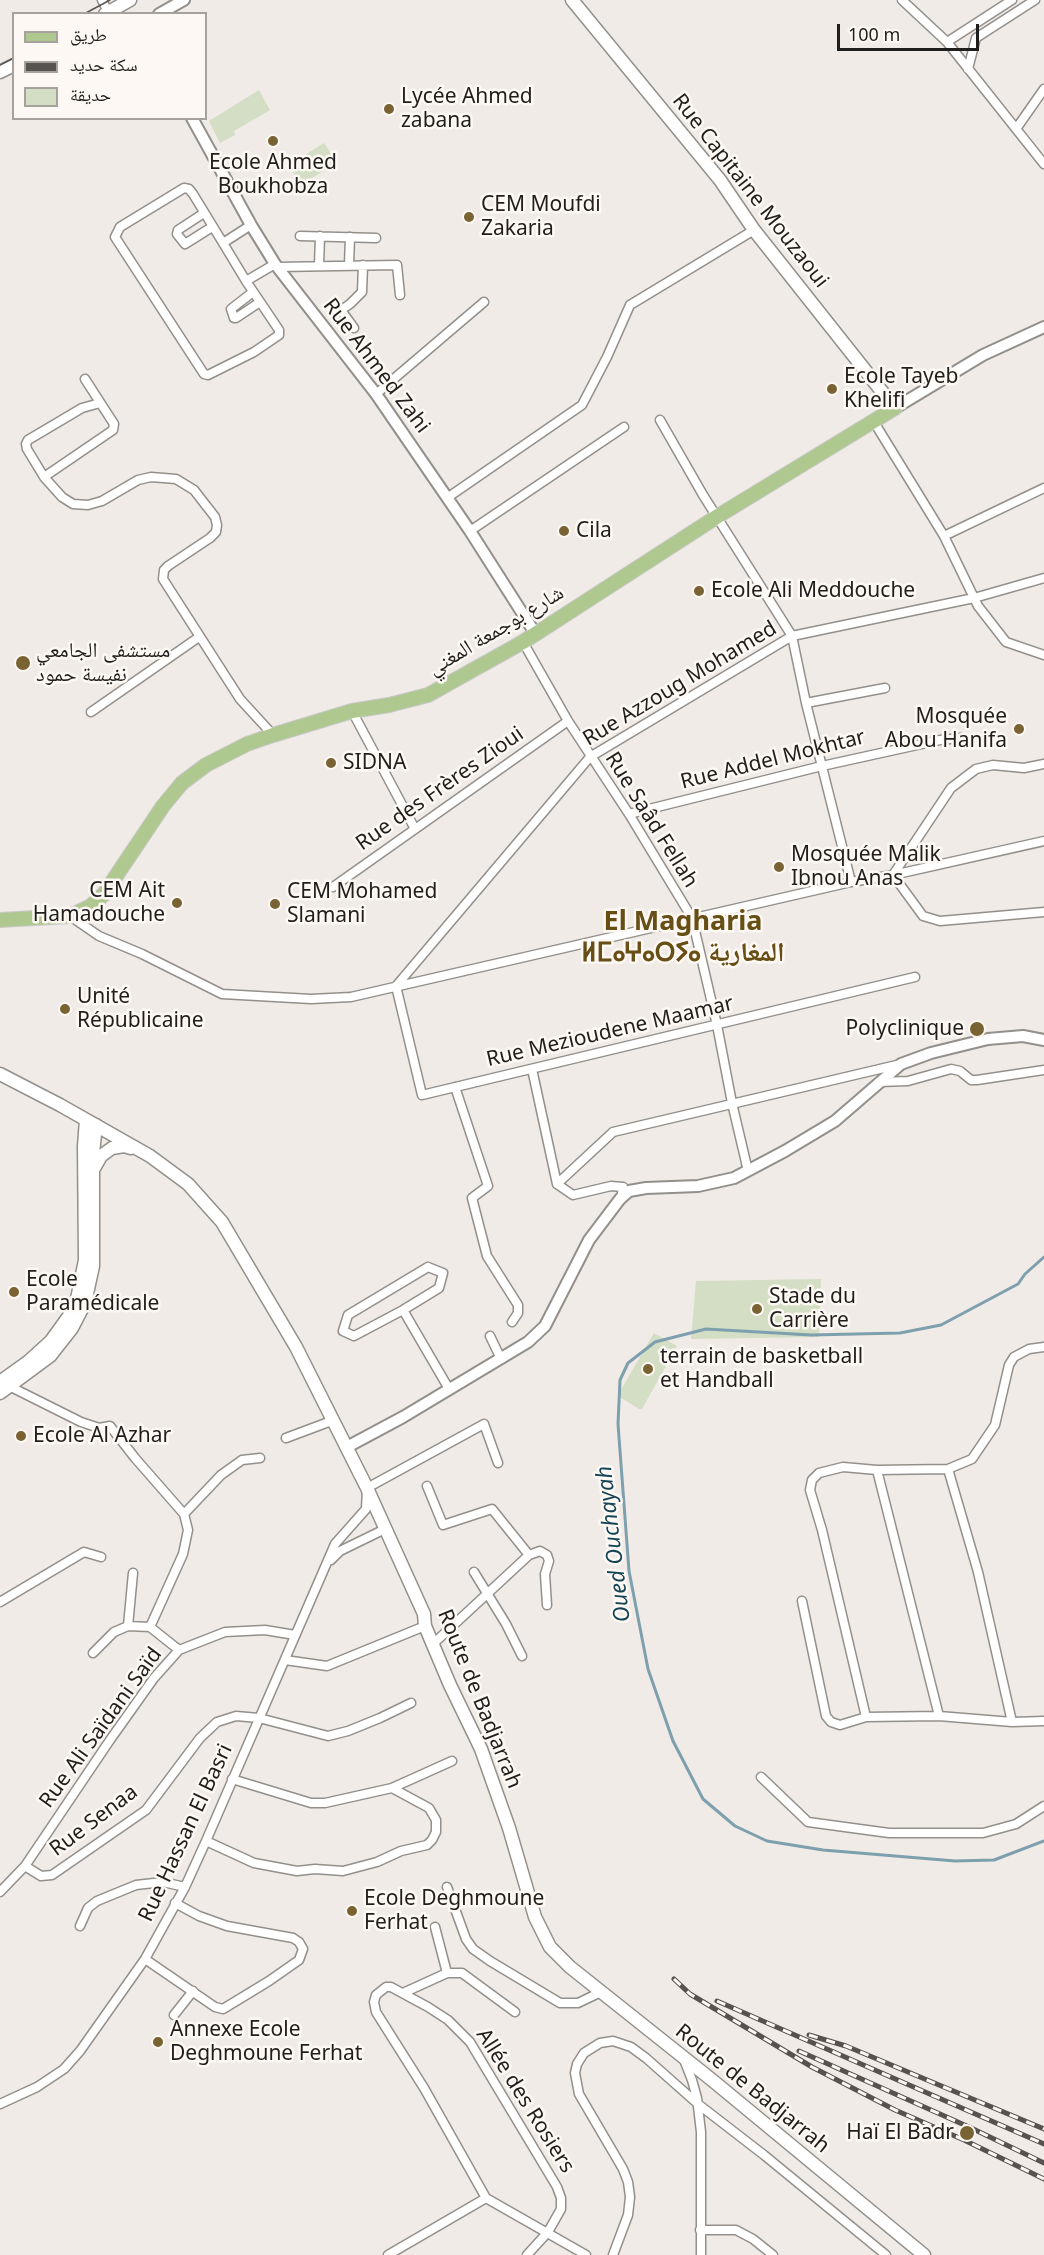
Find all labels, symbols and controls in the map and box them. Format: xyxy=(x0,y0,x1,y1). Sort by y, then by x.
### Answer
legend xyxy=(12,12,207,120)
scale bar xyxy=(840,12,982,50)
text: طريق xyxy=(70,22,107,46)
text: 100 m xyxy=(848,22,900,46)
text: سكة حديد xyxy=(70,52,138,76)
text: حديقة xyxy=(70,82,111,106)
place label: Lycée Ahmed zabana xyxy=(401,84,533,134)
street label: Rue Capitaine Mouzaoui xyxy=(666,89,834,293)
marker: Lycée Ahmed zabana xyxy=(382,102,396,116)
marker: Ecole Ahmed Boukhobza xyxy=(266,134,280,148)
place label: Ecole Ahmed Boukhobza xyxy=(209,150,337,200)
place label: CEM Moufdi Zakaria xyxy=(481,192,601,242)
marker: CEM Moufdi Zakaria xyxy=(462,210,476,224)
street label: Rue Ahmed Zahi xyxy=(317,294,435,438)
place label: Ecole Tayeb Khelifi xyxy=(844,364,958,414)
marker: Ecole Tayeb Khelifi xyxy=(825,382,839,396)
place label: Cila xyxy=(576,518,612,544)
marker: Cila xyxy=(557,524,571,538)
place label: Ecole Ali Meddouche xyxy=(711,578,915,604)
street label: شارع بوجمعة المغني xyxy=(423,581,569,681)
marker: Ecole Ali Meddouche xyxy=(692,584,706,598)
street label: Rue Azzoug Mohamed xyxy=(579,616,781,752)
place label: مستشفى الجامعي نفيسة حمود xyxy=(36,638,170,688)
marker: مستشفى الجامعي نفيسة حمود xyxy=(14,654,32,672)
place label: Mosquée Abou Hanifa xyxy=(885,704,1007,754)
street label: Rue des Frères Zioui xyxy=(351,722,529,856)
marker: Mosquée Abou Hanifa xyxy=(1012,722,1026,736)
street label: Rue Addel Mokhtar xyxy=(678,725,868,795)
street label: Rue Saâd Fellah xyxy=(599,748,703,892)
place label: SIDNA xyxy=(343,750,406,776)
marker: SIDNA xyxy=(324,756,338,770)
place label: Mosquée Malik Ibnou Anas xyxy=(791,842,941,892)
marker: Mosquée Malik Ibnou Anas xyxy=(772,860,786,874)
place label: CEM Ait Hamadouche xyxy=(33,878,165,928)
place label: CEM Mohamed Slamani xyxy=(287,879,437,929)
marker: CEM Ait Hamadouche xyxy=(170,896,184,910)
marker: CEM Mohamed Slamani xyxy=(268,897,282,911)
district label: El Magharia ⵍⵎⴰⵖⴰⵔⵢⴰ المغارية xyxy=(581,906,785,969)
place label: Unité Républicaine xyxy=(77,984,204,1034)
street label: Rue Mezioudene Maamar xyxy=(484,991,736,1073)
marker: Unité Républicaine xyxy=(58,1002,72,1016)
place label: Polyclinique xyxy=(845,1016,964,1042)
marker: Polyclinique xyxy=(968,1020,986,1038)
place label: Ecole Paramédicale xyxy=(26,1267,159,1317)
place label: Stade du Carrière xyxy=(769,1284,856,1334)
marker: Ecole Paramédicale xyxy=(7,1285,21,1299)
marker: Stade du Carrière xyxy=(750,1302,764,1316)
place label: terrain de basketball et Handball xyxy=(660,1344,863,1394)
marker: terrain de basketball et Handball xyxy=(641,1362,655,1376)
place label: Ecole Al Azhar xyxy=(33,1423,171,1449)
marker: Ecole Al Azhar xyxy=(14,1429,28,1443)
water label: Oued Ouchayah xyxy=(591,1464,637,1624)
street label: Route de Badjarrah xyxy=(432,1606,526,1792)
street label: Rue Ali Saïdani Saïd xyxy=(34,1643,168,1813)
street label: Rue Hassan El Basri xyxy=(134,1740,238,1926)
street label: Rue Senaa xyxy=(45,1780,143,1862)
place label: Ecole Deghmoune Ferhat xyxy=(364,1886,544,1936)
marker: Ecole Deghmoune Ferhat xyxy=(345,1904,359,1918)
place label: Annexe Ecole Deghmoune Ferhat xyxy=(170,2017,362,2067)
street label: Route de Badjarrah xyxy=(670,2019,834,2159)
street label: Allée des Rosiers xyxy=(470,2024,580,2178)
marker: Annexe Ecole Deghmoune Ferhat xyxy=(151,2035,165,2049)
place label: Haï El Badr xyxy=(846,2120,954,2146)
marker: Haï El Badr xyxy=(958,2124,976,2142)

